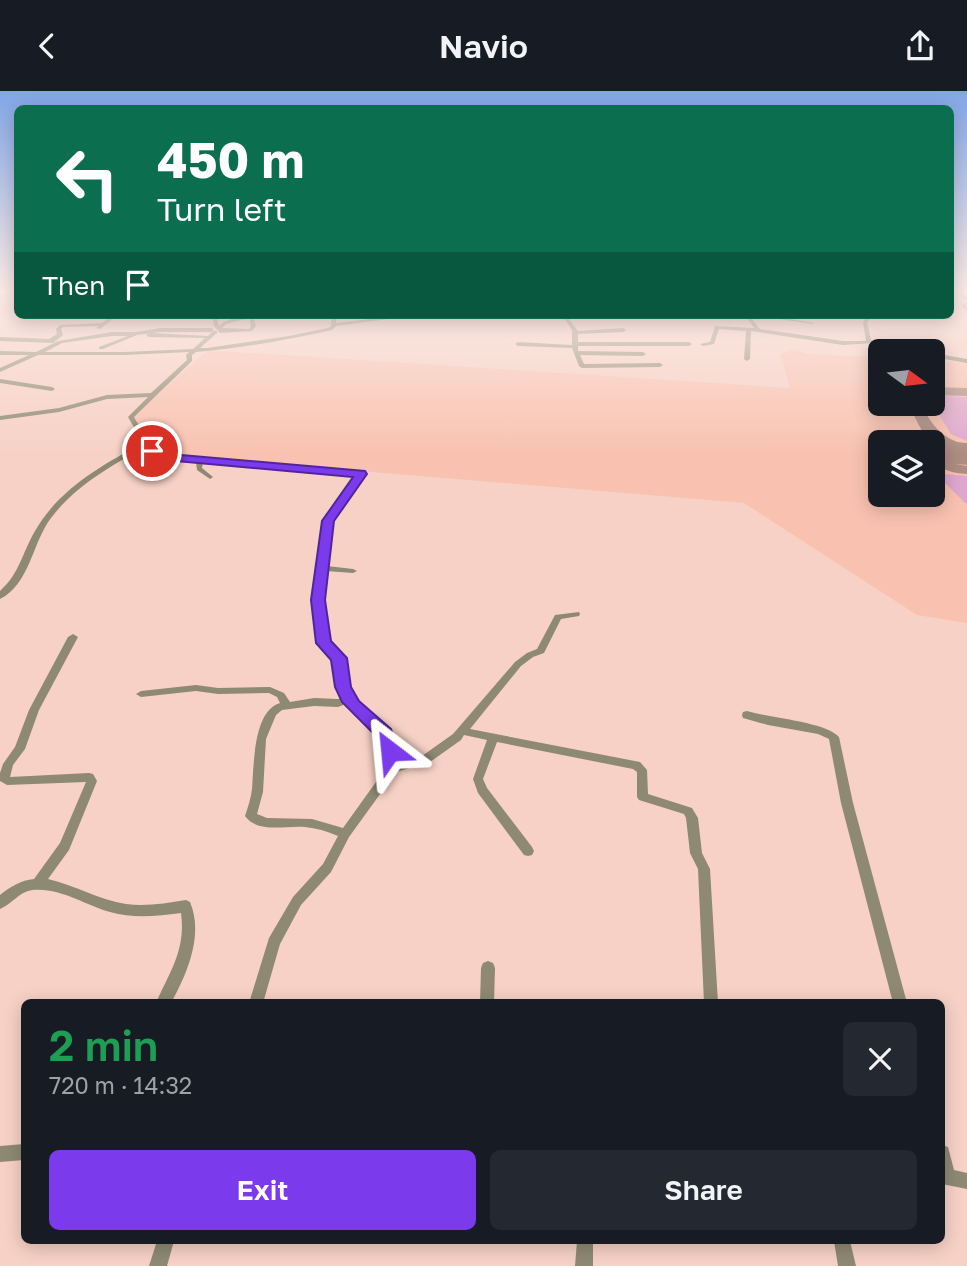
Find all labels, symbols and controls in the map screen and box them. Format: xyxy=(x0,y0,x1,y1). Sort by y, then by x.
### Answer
icon: back xyxy=(28,27,66,65)
text: Navio xyxy=(439,27,528,65)
icon: share xyxy=(901,27,939,65)
text: 450 m xyxy=(157,130,305,189)
icon: left xyxy=(42,133,133,224)
text: Turn left xyxy=(157,190,286,228)
icon: arrive xyxy=(119,266,157,304)
text: Then xyxy=(42,270,105,301)
north arrow xyxy=(868,339,945,417)
map controls xyxy=(868,339,945,507)
pin xyxy=(122,421,182,481)
button: layers xyxy=(868,430,945,507)
icon: arrive xyxy=(133,432,171,470)
position arrow xyxy=(353,714,427,788)
text: 2 min xyxy=(49,1020,158,1070)
button: close xyxy=(843,1022,917,1096)
text: 720 m · 14:32 xyxy=(49,1071,192,1099)
button: Exit xyxy=(49,1150,476,1230)
button: Share xyxy=(490,1150,917,1230)

